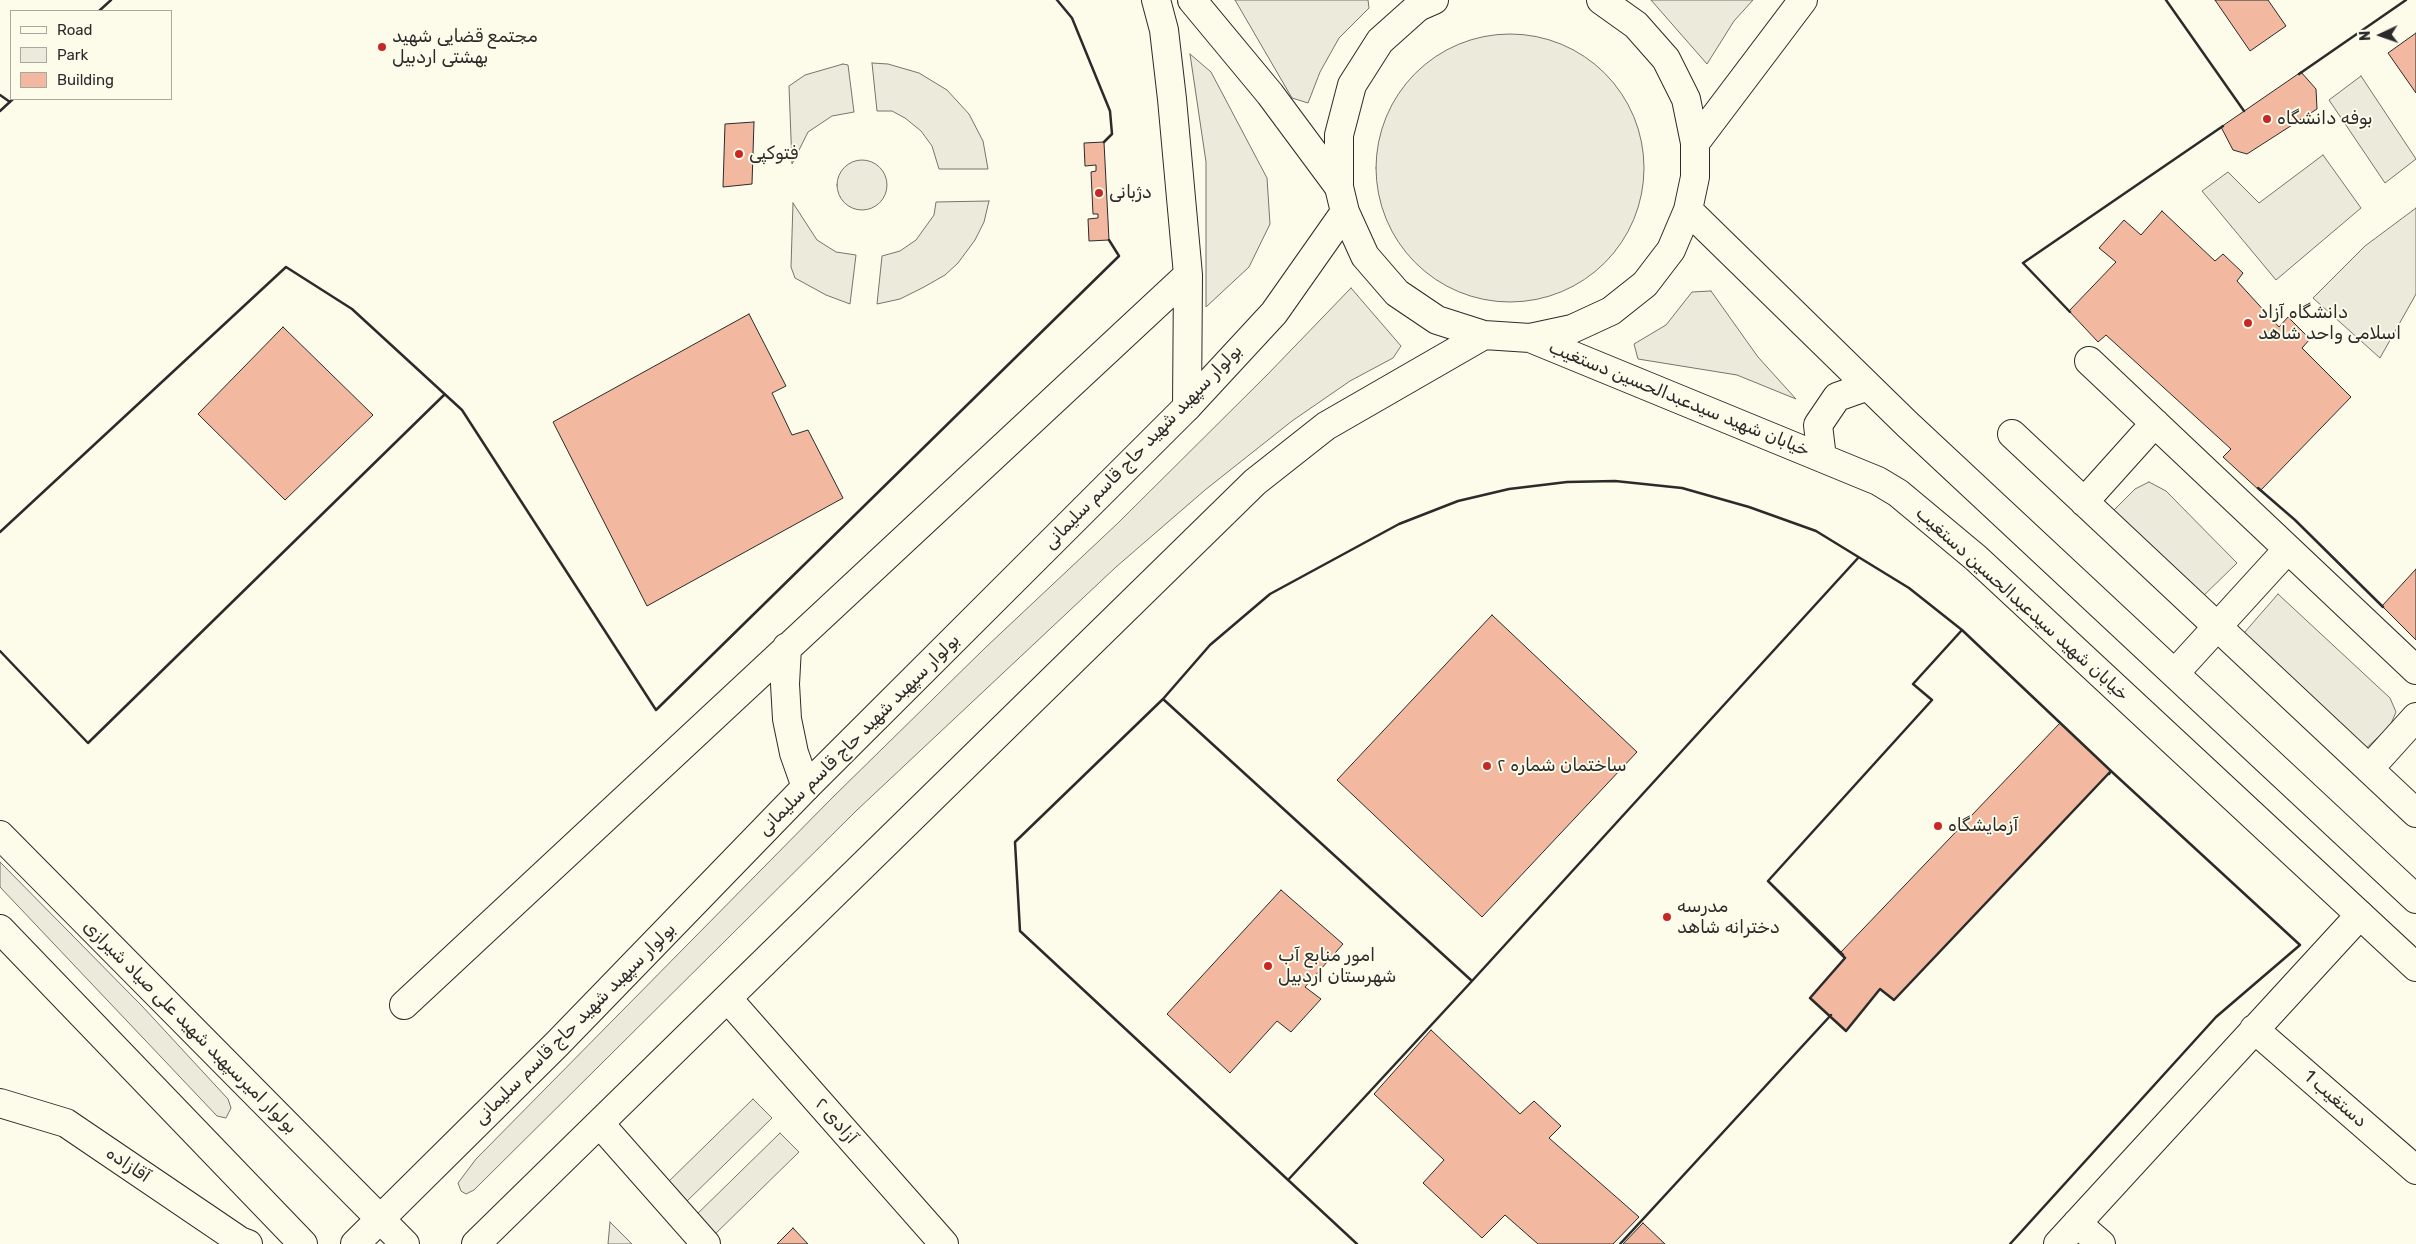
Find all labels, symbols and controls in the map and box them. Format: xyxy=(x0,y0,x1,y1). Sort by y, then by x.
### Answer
legend xyxy=(10,10,172,100)
north arrow xyxy=(2356,10,2406,60)
text: Road xyxy=(57,21,93,39)
place label: مجتمع قضایی شهید بهشتی اردبیل xyxy=(392,26,538,68)
text: N xyxy=(2357,30,2374,41)
marker: مجتمع قضایی شهید بهشتی اردبیل xyxy=(376,41,388,53)
text: Park xyxy=(57,46,88,64)
text: Building xyxy=(57,71,114,89)
place label: بوفه دانشگاه xyxy=(2277,108,2373,130)
marker: بوفه دانشگاه xyxy=(2261,113,2273,125)
place label: فتوکپی xyxy=(749,143,798,165)
marker: فتوکپی xyxy=(733,148,745,160)
place label: دژبانی xyxy=(1109,182,1152,204)
marker: دژبانی xyxy=(1093,187,1105,199)
place label: دانشگاه آزاد اسلامی واحد شاهد xyxy=(2258,302,2401,344)
marker: دانشگاه آزاد اسلامی واحد شاهد xyxy=(2242,317,2254,329)
street label: خیابان شهید سیدعبدالحسین دستغیب xyxy=(1545,337,1813,461)
street label: بولوار سپهبد شهید حاج قاسم سلیمانی xyxy=(1039,340,1247,554)
street label: خیابان شهید سیدعبدالحسین دستغیب xyxy=(1911,502,2133,706)
street label: بولوار سپهبد شهید حاج قاسم سلیمانی xyxy=(754,630,964,840)
place label: ساختمان شماره ۲ xyxy=(1497,755,1627,777)
marker: ساختمان شماره ۲ xyxy=(1481,760,1493,772)
place label: آزمایشگاه xyxy=(1948,815,2018,837)
marker: آزمایشگاه xyxy=(1932,820,1944,832)
place label: مدرسه دخترانه شاهد xyxy=(1677,896,1780,939)
marker: مدرسه دخترانه شاهد xyxy=(1661,911,1673,923)
street label: بولوار امیرسپهبد شهید علی صیاد شیرازی xyxy=(79,916,301,1138)
street label: بولوار سپهبد شهید حاج قاسم سلیمانی xyxy=(470,919,680,1129)
place label: امور منابع آب شهرستان اردبیل xyxy=(1278,945,1396,988)
marker: امور منابع آب شهرستان اردبیل xyxy=(1262,960,1274,972)
street label: دستغیب 1 xyxy=(2299,1066,2371,1132)
street label: آزادی ۲ xyxy=(810,1094,862,1148)
street label: آقازاده xyxy=(102,1142,154,1188)

